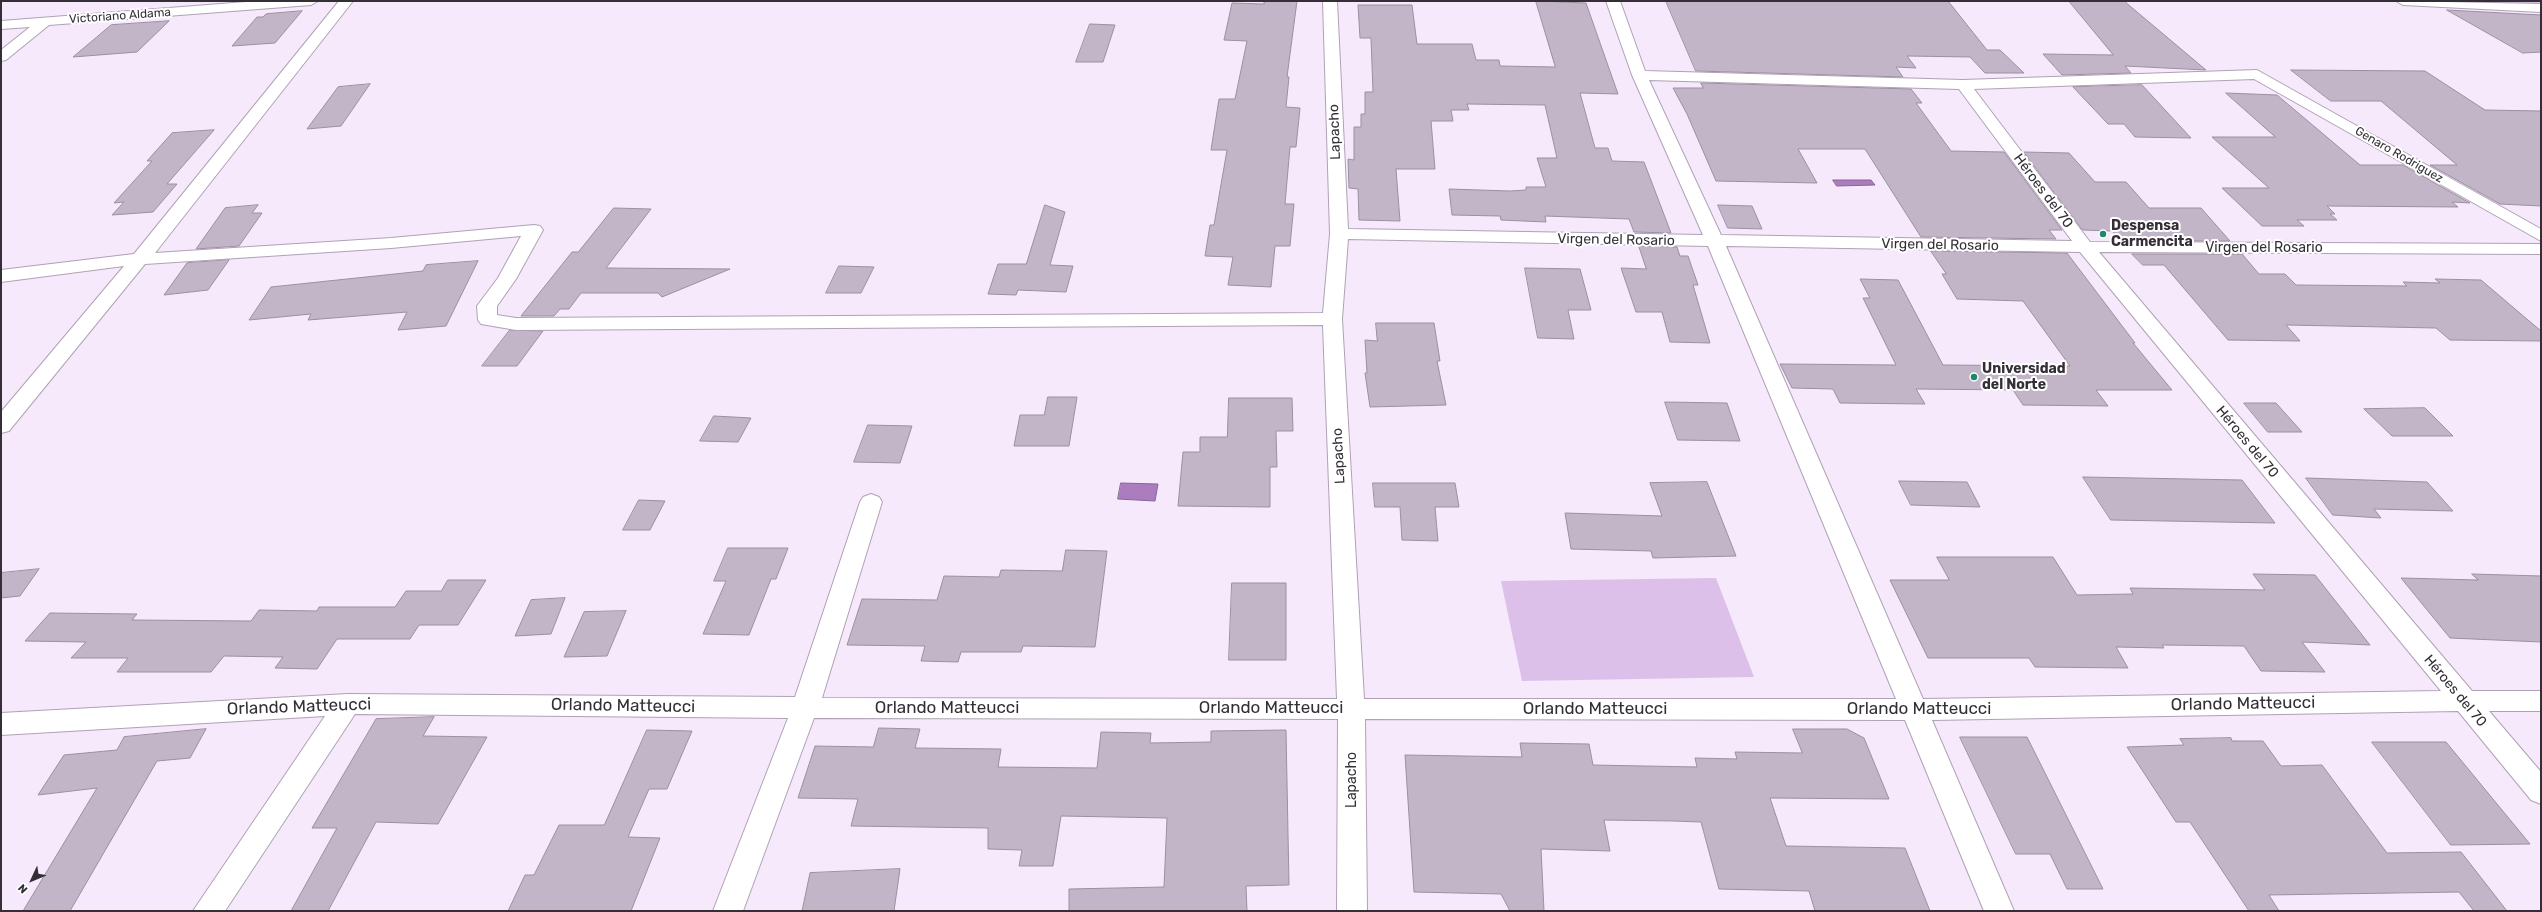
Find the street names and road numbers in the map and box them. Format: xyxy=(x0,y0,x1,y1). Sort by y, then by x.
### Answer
street label: Victoriano Aldama xyxy=(69,5,171,27)
street label: Lapacho xyxy=(1326,104,1344,160)
street label: Genaro Rodriguez xyxy=(2352,124,2446,186)
street label: Héroes del 70 xyxy=(2010,151,2076,231)
street label: Virgen del Rosario xyxy=(1557,231,1675,249)
street label: Virgen del Rosario xyxy=(1881,236,1999,254)
street label: Virgen del Rosario xyxy=(2205,240,2323,256)
street label: Héroes del 70 xyxy=(2212,403,2282,481)
street label: Lapacho xyxy=(1329,428,1349,484)
street label: Héroes del 70 xyxy=(2420,652,2490,730)
street label: Orlando Matteucci xyxy=(2171,693,2315,715)
street label: Orlando Matteucci xyxy=(226,694,372,720)
street label: Orlando Matteucci xyxy=(551,695,695,717)
street label: Orlando Matteucci xyxy=(875,698,1019,718)
street label: Orlando Matteucci xyxy=(1199,698,1343,718)
street label: Orlando Matteucci xyxy=(1523,699,1667,719)
street label: Orlando Matteucci xyxy=(1847,699,1991,719)
street label: Lapacho xyxy=(1344,752,1360,808)

